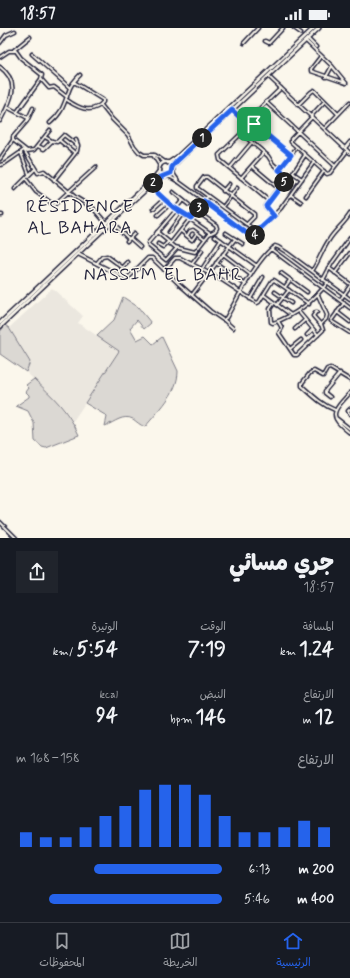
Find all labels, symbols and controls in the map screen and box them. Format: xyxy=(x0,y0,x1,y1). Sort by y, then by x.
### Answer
text: 18:57 xyxy=(20,4,55,24)
pin xyxy=(237,107,271,141)
icon: arrive xyxy=(243,113,265,135)
pin: 1 xyxy=(192,128,212,148)
text: 1 xyxy=(200,131,204,145)
pin: 5 xyxy=(274,172,294,192)
pin: 2 xyxy=(143,173,163,193)
text: 5 xyxy=(281,175,287,189)
text: 2 xyxy=(150,176,156,190)
district label: RÉSIDENCE AL BAHARA xyxy=(26,195,134,240)
pin: 3 xyxy=(189,198,209,218)
text: 3 xyxy=(197,201,201,215)
pin: 4 xyxy=(245,225,265,245)
text: 4 xyxy=(252,228,258,242)
district label: NASSIM EL BAHR xyxy=(84,263,242,287)
text: جري مسائي xyxy=(229,550,334,578)
button: share xyxy=(16,551,58,593)
text: 18:57 xyxy=(303,579,334,596)
text: الوتيرة xyxy=(91,620,118,634)
text: الوقت xyxy=(200,620,226,634)
text: المسافة xyxy=(303,620,334,634)
text: 5:54 xyxy=(77,636,118,663)
text: 7:19 xyxy=(188,636,226,663)
text: 1.24 xyxy=(299,636,334,663)
text: /km xyxy=(53,645,77,659)
text: km xyxy=(280,645,299,659)
text: kcal xyxy=(100,688,118,702)
text: النبض xyxy=(200,688,226,702)
text: الارتفاع xyxy=(303,688,334,702)
text: 94 xyxy=(96,702,118,729)
text: 146 xyxy=(196,704,226,731)
text: 12 xyxy=(315,704,334,731)
text: bpm xyxy=(170,713,196,727)
text: m xyxy=(303,713,315,727)
text: 158–168 m xyxy=(16,750,80,767)
text: الارتفاع xyxy=(298,752,334,769)
text: 6:13 xyxy=(249,861,270,878)
text: 200 m xyxy=(299,861,334,878)
text: 5:46 xyxy=(244,891,270,908)
text: 400 m xyxy=(297,891,334,908)
tab: المحفوظات xyxy=(39,930,85,972)
tab: الخريطة xyxy=(163,930,198,972)
tab: الرئيسية xyxy=(276,930,311,972)

